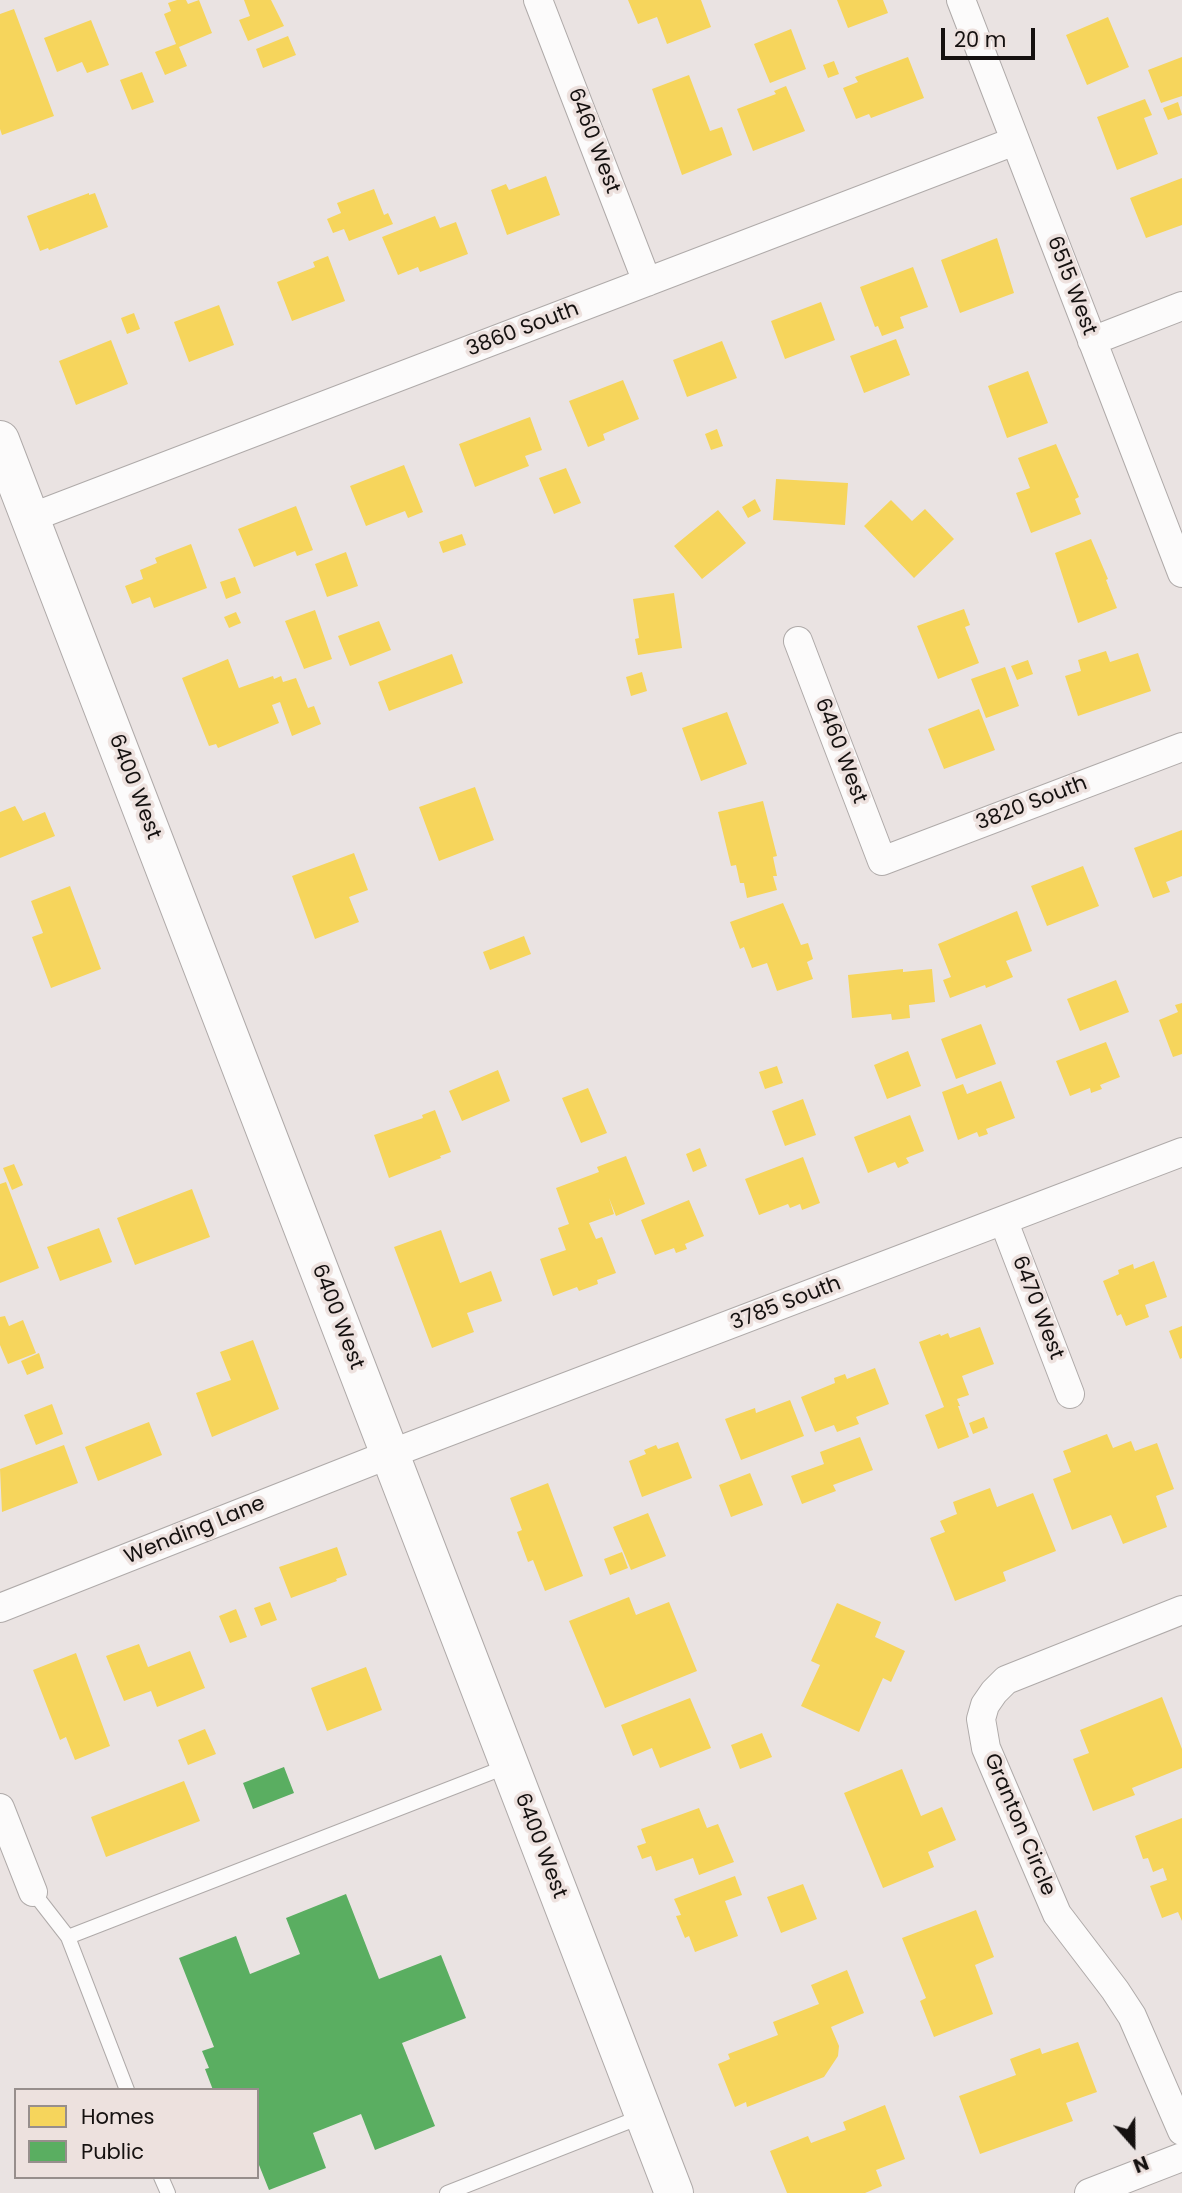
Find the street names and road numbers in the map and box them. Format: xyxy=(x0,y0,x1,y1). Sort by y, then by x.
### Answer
street label: 6460 West xyxy=(561,85,625,197)
street label: 6515 West xyxy=(1041,233,1101,339)
street label: 3860 South xyxy=(463,297,583,363)
street label: 6460 West xyxy=(808,695,872,807)
street label: 6400 West xyxy=(102,731,166,843)
street label: 3820 South xyxy=(973,771,1091,837)
street label: 6470 West xyxy=(1006,1253,1068,1363)
street label: 6400 West xyxy=(305,1261,369,1373)
street label: 3785 South xyxy=(727,1271,845,1337)
street label: Wending Lane xyxy=(121,1491,269,1571)
street label: Granton Circle xyxy=(978,1750,1060,1900)
street label: 6400 West xyxy=(508,1790,572,1902)

